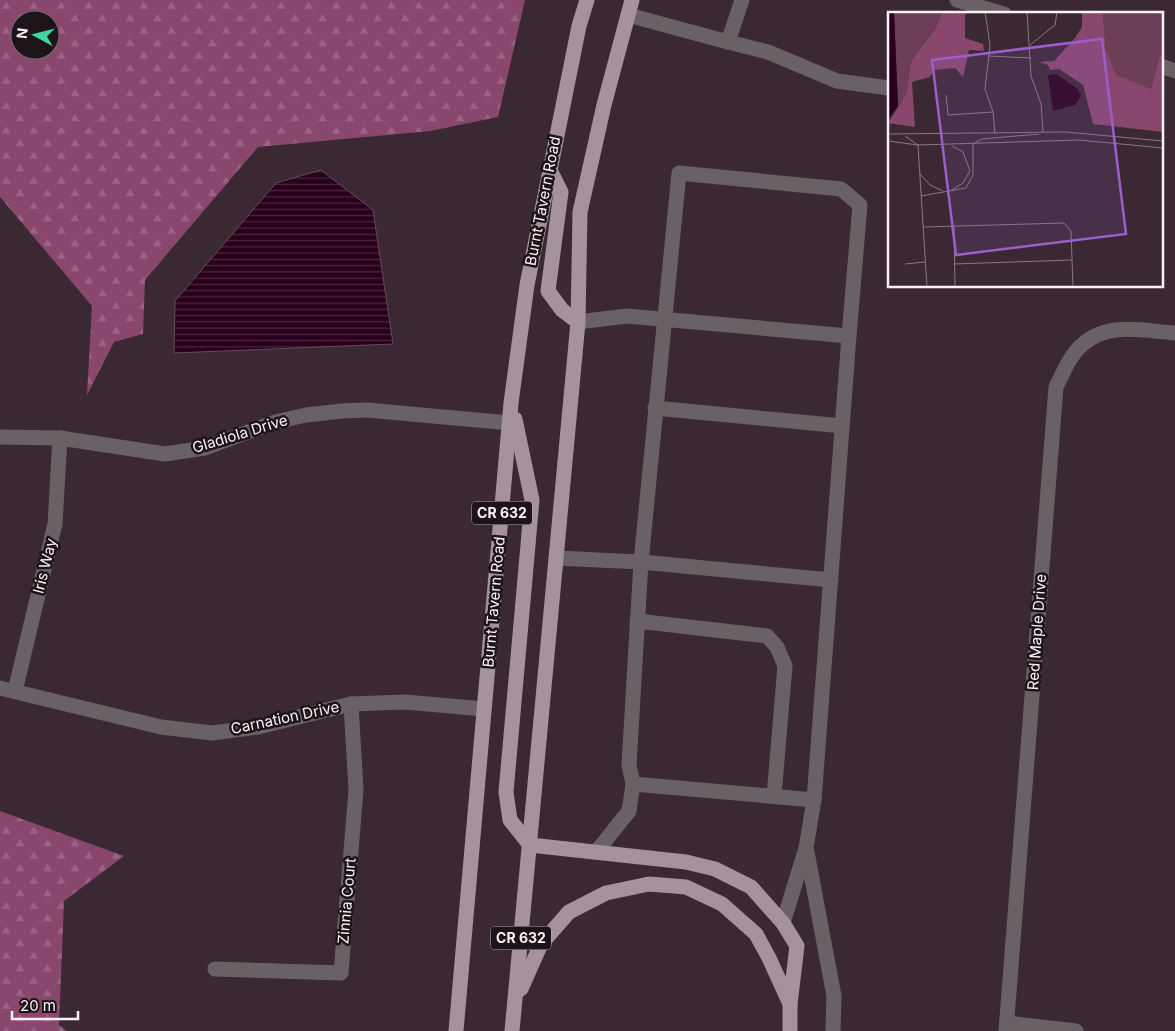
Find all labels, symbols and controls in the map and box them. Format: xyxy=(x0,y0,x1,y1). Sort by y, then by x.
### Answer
north arrow xyxy=(10,10,60,60)
inset map xyxy=(888,12,1162,288)
text: N xyxy=(13,27,31,40)
street label: Burnt Tavern Road xyxy=(521,135,564,267)
street label: Gladiola Drive xyxy=(190,410,290,457)
road number: CR 632 xyxy=(472,502,532,524)
street label: Iris Way xyxy=(28,536,61,596)
street label: Burnt Tavern Road xyxy=(478,536,509,668)
street label: Red Maple Drive xyxy=(1023,573,1050,691)
street label: Carnation Drive xyxy=(229,697,341,738)
street label: Zinnia Court xyxy=(333,857,360,945)
road number: CR 632 xyxy=(491,926,551,950)
scale bar xyxy=(12,988,79,1020)
text: 20 m xyxy=(20,996,56,1015)

